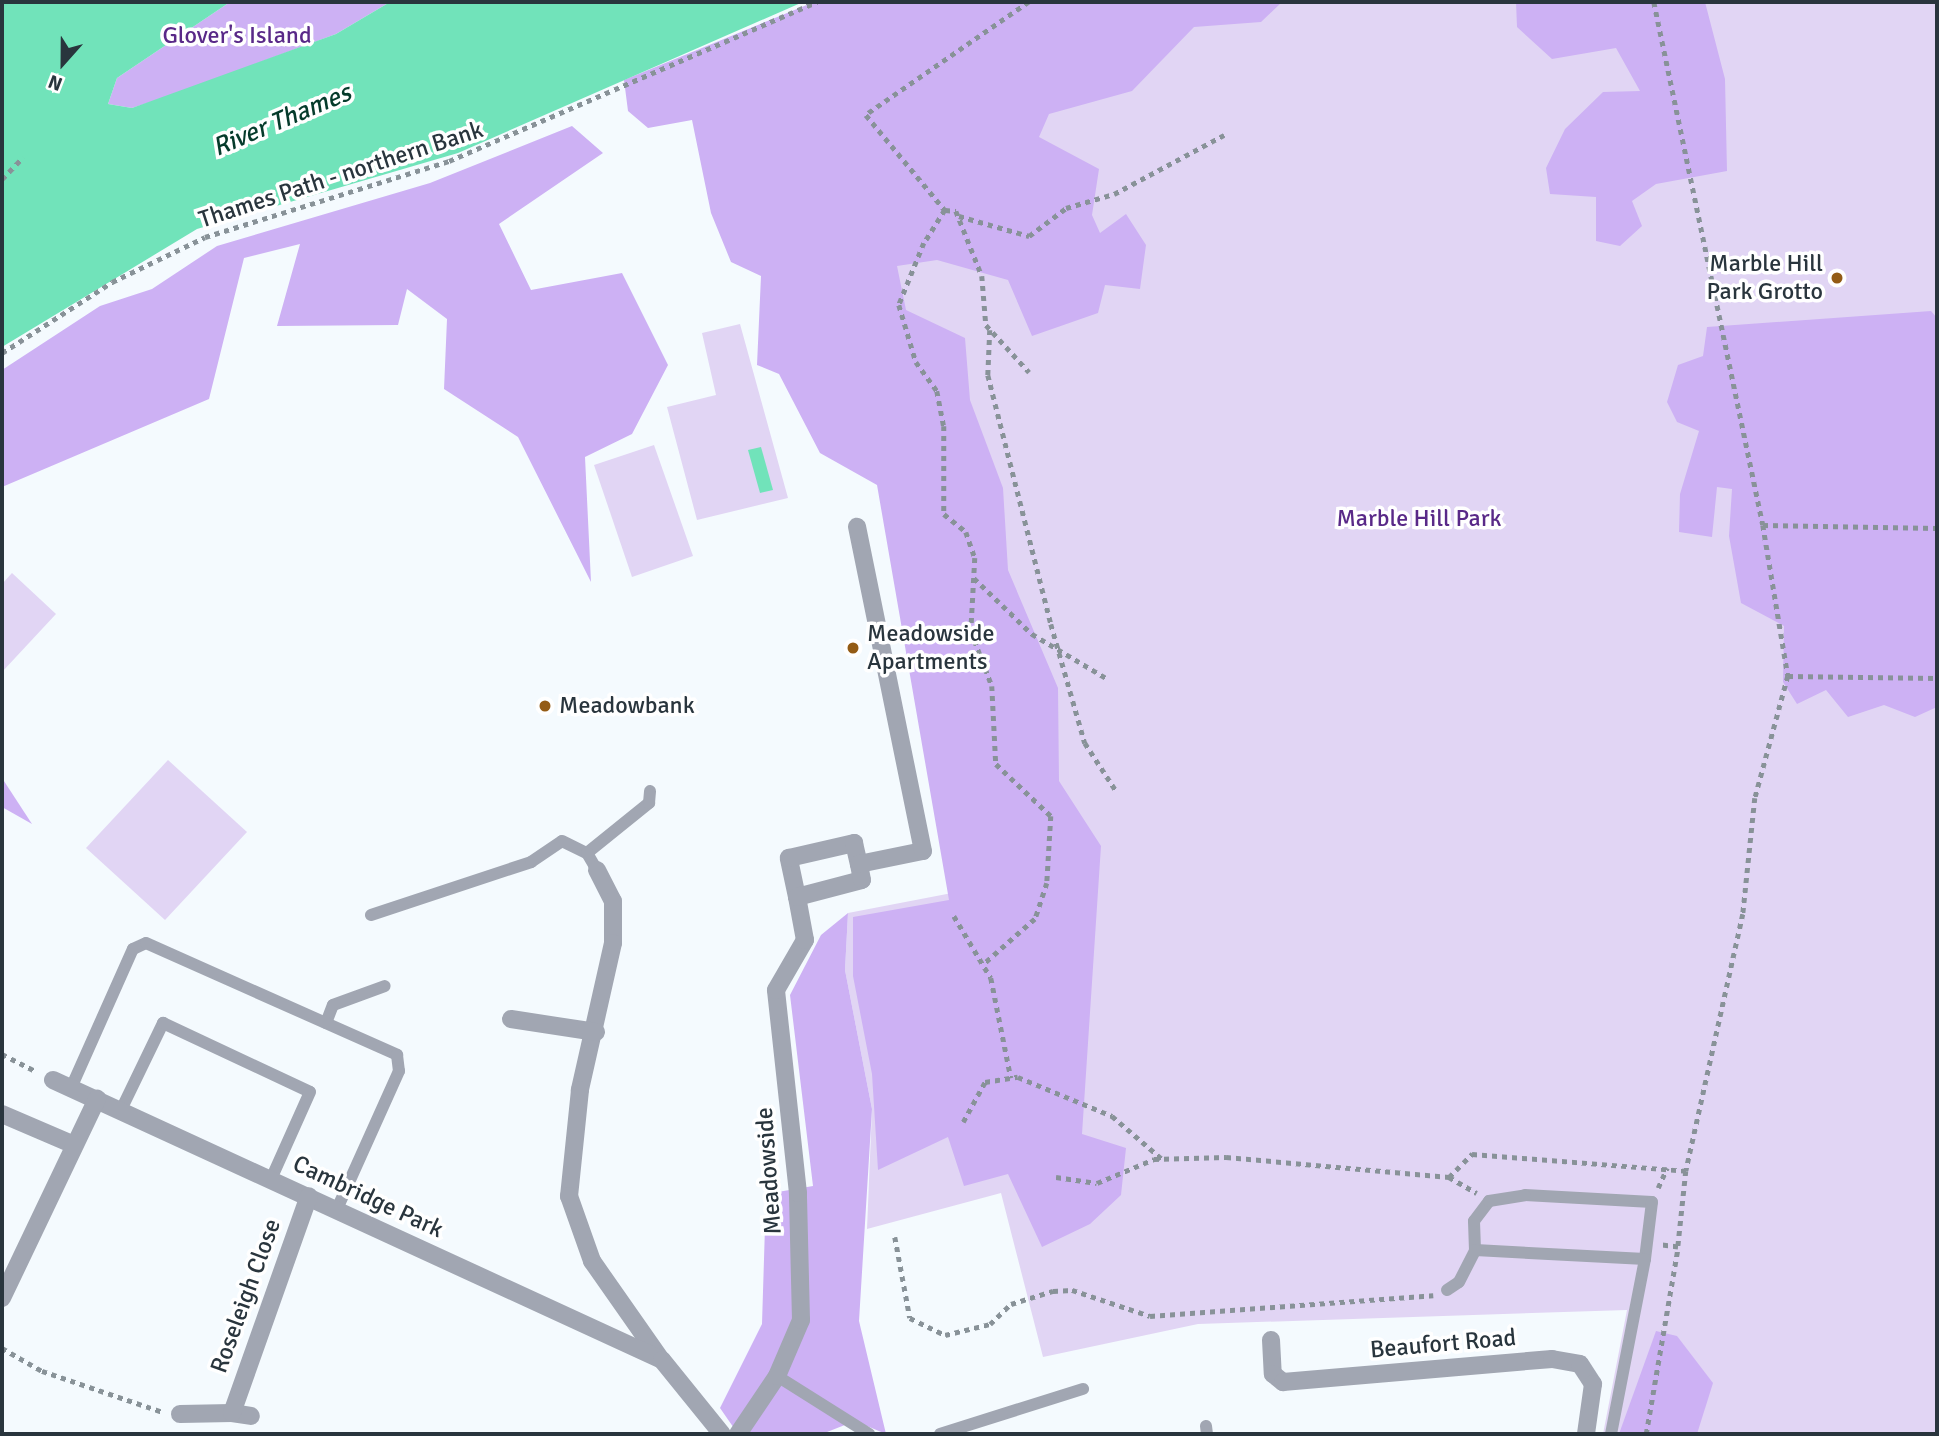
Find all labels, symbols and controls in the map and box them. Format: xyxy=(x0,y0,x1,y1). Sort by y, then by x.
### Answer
park label: Glover's Island xyxy=(162,22,312,50)
north arrow xyxy=(28,28,98,98)
text: N xyxy=(45,69,66,96)
water label: River Thames xyxy=(208,78,356,164)
street label: Thames Path - northern Bank xyxy=(195,115,487,235)
place label: Marble Hill Park Grotto xyxy=(1706,250,1823,306)
marker: Marble Hill Park Grotto xyxy=(1829,270,1845,286)
park label: Marble Hill Park xyxy=(1336,505,1502,533)
place label: Meadowside Apartments xyxy=(867,620,995,676)
marker: Meadowside Apartments xyxy=(845,640,861,656)
place label: Meadowbank xyxy=(559,692,695,720)
marker: Meadowbank xyxy=(537,698,553,714)
street label: Meadowside xyxy=(750,1106,788,1236)
street label: Cambridge Park xyxy=(288,1150,448,1244)
street label: Roseleigh Close xyxy=(205,1215,287,1377)
street label: Beaufort Road xyxy=(1369,1323,1517,1365)

